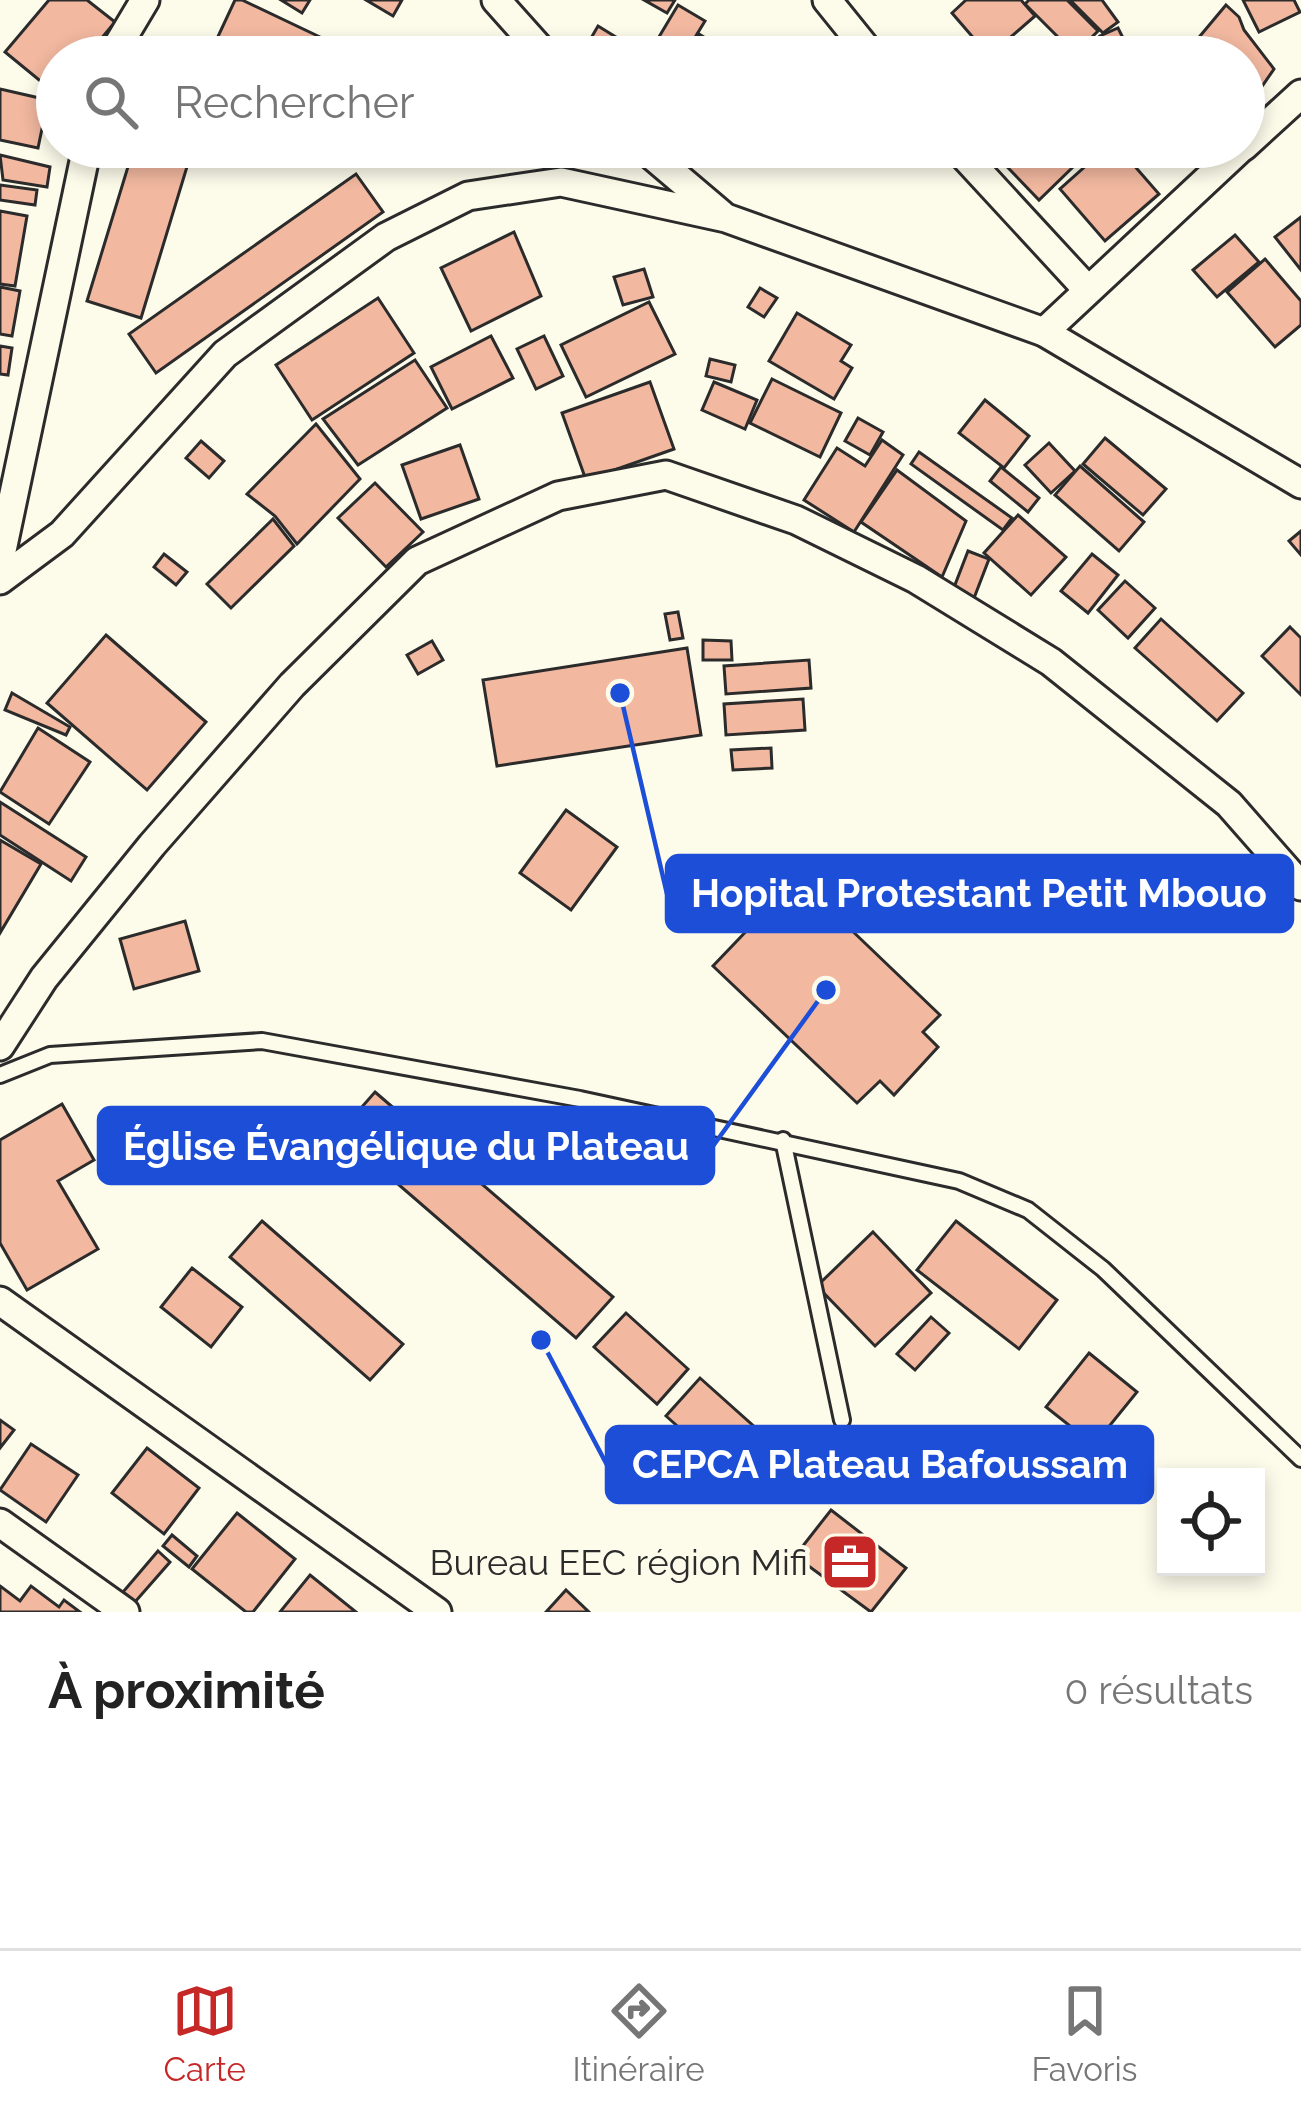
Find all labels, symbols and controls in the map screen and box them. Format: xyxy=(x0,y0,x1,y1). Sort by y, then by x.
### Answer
search box xyxy=(36,36,1265,168)
icon: search xyxy=(78,69,144,135)
text: Rechercher xyxy=(174,76,415,129)
callout: Hopital Protestant Petit Mbouo xyxy=(667,856,1292,931)
text: Hopital Protestant Petit Mbouo xyxy=(691,870,1267,916)
callout: Église Évangélique du Plateau xyxy=(99,1108,713,1183)
text: Église Évangélique du Plateau xyxy=(123,1123,689,1169)
callout: CEPCA Plateau Bafoussam xyxy=(607,1427,1152,1502)
text: CEPCA Plateau Bafoussam xyxy=(632,1441,1128,1487)
map controls xyxy=(1157,1468,1265,1576)
button: locate xyxy=(1157,1468,1265,1576)
office icon: Bureau EEC région Mifi xyxy=(819,1531,881,1593)
place label: Bureau EEC région Mifi xyxy=(430,1541,808,1583)
text: À proximité xyxy=(48,1660,325,1720)
text: 0 résultats xyxy=(1065,1667,1253,1713)
tab: Carte xyxy=(163,1978,246,2089)
tab: Itinéraire xyxy=(573,1978,705,2089)
tab: Favoris xyxy=(1031,1978,1138,2089)

